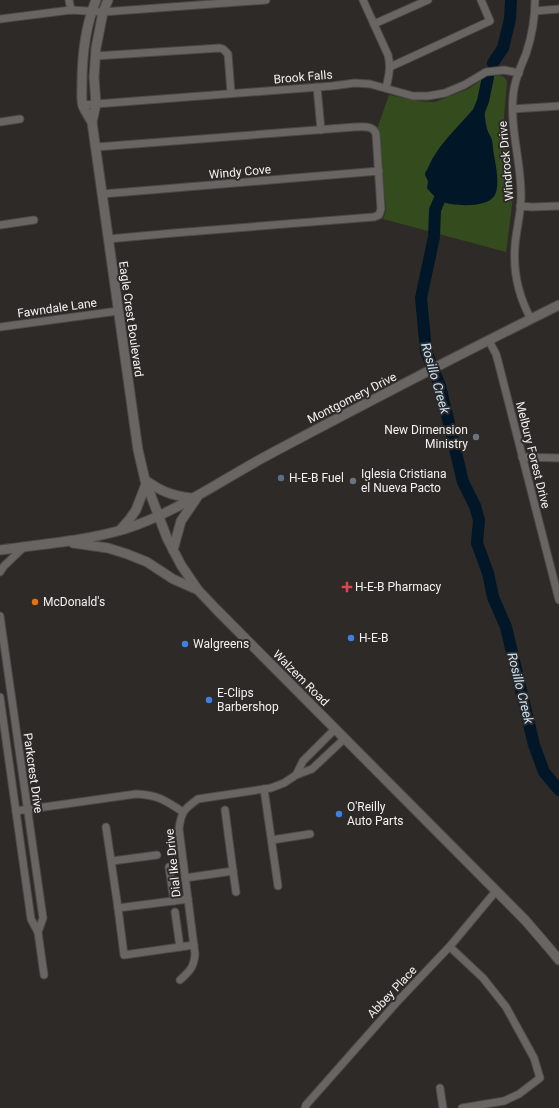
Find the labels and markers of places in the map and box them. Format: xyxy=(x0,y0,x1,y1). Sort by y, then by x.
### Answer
place label: New Dimension Ministry xyxy=(384,423,468,451)
marker: New Dimension Ministry xyxy=(471,432,481,442)
place label: Iglesia Cristiana el Nueva Pacto xyxy=(361,467,446,495)
place label: H-E-B Fuel xyxy=(289,471,344,485)
marker: H-E-B Fuel xyxy=(276,473,286,483)
marker: Iglesia Cristiana el Nueva Pacto xyxy=(348,476,358,486)
place label: H-E-B Pharmacy xyxy=(355,580,442,594)
marker: H-E-B Pharmacy xyxy=(342,582,352,592)
place label: McDonald's xyxy=(43,595,105,609)
marker: McDonald's xyxy=(30,597,40,607)
place label: H-E-B xyxy=(359,631,389,645)
marker: H-E-B xyxy=(346,633,356,643)
place label: Walgreens xyxy=(193,637,249,651)
marker: Walgreens xyxy=(180,639,190,649)
place label: E-Clips Barbershop xyxy=(217,686,279,714)
marker: E-Clips Barbershop xyxy=(204,695,214,705)
place label: O'Reilly Auto Parts xyxy=(347,800,404,828)
marker: O'Reilly Auto Parts xyxy=(334,809,344,819)

